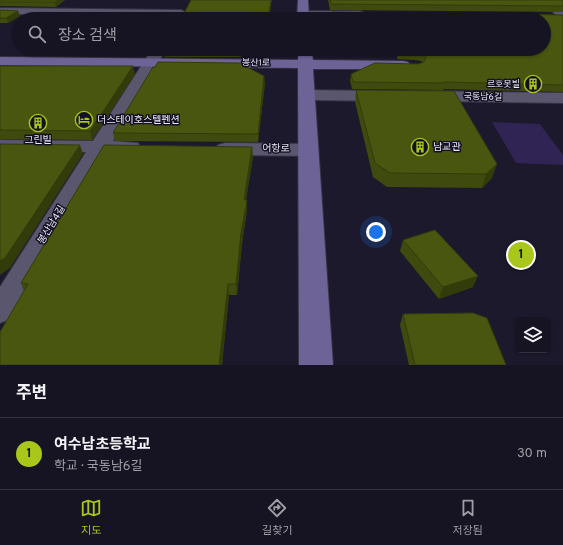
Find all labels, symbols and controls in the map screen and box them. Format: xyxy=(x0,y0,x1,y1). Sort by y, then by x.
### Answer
search box xyxy=(12,12,551,56)
icon: search xyxy=(26,23,48,45)
text: 장소 검색 xyxy=(58,27,117,46)
street label: 봉산1로 xyxy=(242,57,270,69)
building icon: 르호봇빌 xyxy=(523,74,543,94)
place label: 르호봇빌 xyxy=(487,79,520,90)
street label: 국동남6길 xyxy=(464,91,502,103)
hotel icon: 더스테이호스텔펜션 xyxy=(74,110,94,130)
building icon: 그린빌 xyxy=(28,113,48,133)
place label: 더스테이호스텔펜션 xyxy=(97,114,180,127)
place label: 그린빌 xyxy=(24,134,52,147)
building icon: 남교관 xyxy=(410,137,430,157)
place label: 남교관 xyxy=(433,141,461,154)
street label: 어항로 xyxy=(262,142,290,156)
street label: 봉산남4길 xyxy=(35,203,69,247)
your location xyxy=(366,222,386,242)
pin: 1 xyxy=(508,240,534,270)
map controls xyxy=(515,317,551,353)
button: layers xyxy=(515,317,551,353)
text: 주변 xyxy=(16,383,47,405)
text: 여수남초등학교 xyxy=(54,436,151,455)
text: 1 xyxy=(26,446,32,462)
text: 30 m xyxy=(517,446,547,462)
text: 학교 · 국동남6길 xyxy=(54,459,143,475)
tab: 지도 xyxy=(80,497,102,538)
tab: 길찾기 xyxy=(262,497,292,538)
tab: 저장됨 xyxy=(453,497,483,538)

